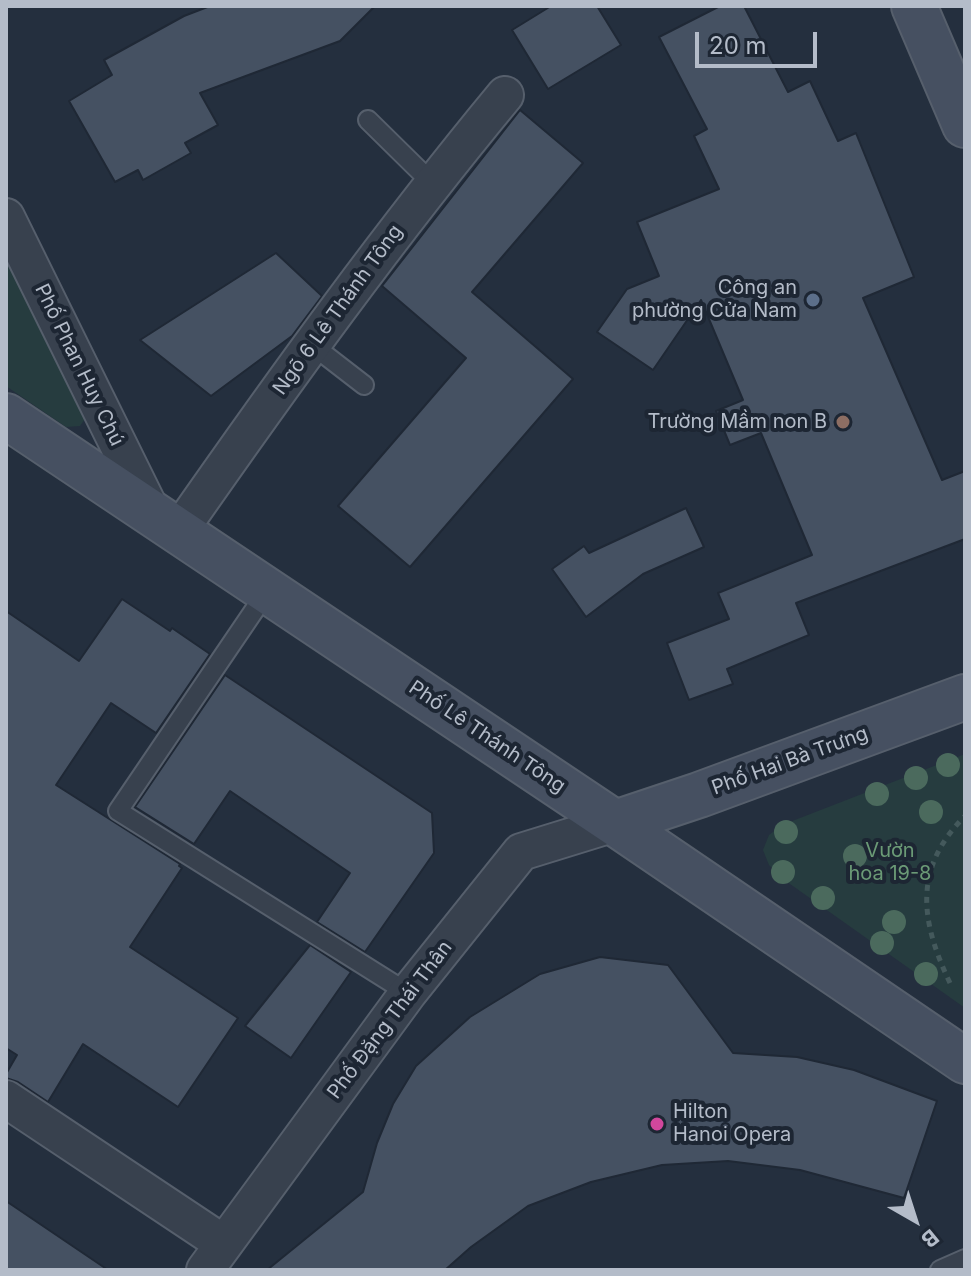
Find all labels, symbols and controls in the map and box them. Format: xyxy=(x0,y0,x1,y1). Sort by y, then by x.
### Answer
scale bar xyxy=(699,16,821,66)
text: 20 m xyxy=(709,31,767,60)
street label: Ngõ 6 Lê Thánh Tông xyxy=(268,220,408,400)
place label: Công an phường Cửa Nam xyxy=(632,276,797,323)
street label: Phố Phan Huy Chú xyxy=(29,280,129,450)
marker: Công an phường Cửa Nam xyxy=(804,291,822,309)
place label: Trường Mầm non B xyxy=(648,410,827,434)
marker: Trường Mầm non B xyxy=(834,413,852,431)
street label: Phố Lê Thánh Tông xyxy=(404,676,570,798)
street label: Phố Hai Bà Trưng xyxy=(709,722,871,800)
park label: Vườn hoa 19-8 xyxy=(849,839,931,886)
street label: Phố Đặng Thái Thân xyxy=(323,936,457,1104)
place label: Hilton Hanoi Opera xyxy=(673,1100,791,1147)
marker: Hilton Hanoi Opera xyxy=(648,1115,666,1133)
north arrow xyxy=(875,1180,955,1260)
text: B xyxy=(916,1224,944,1253)

